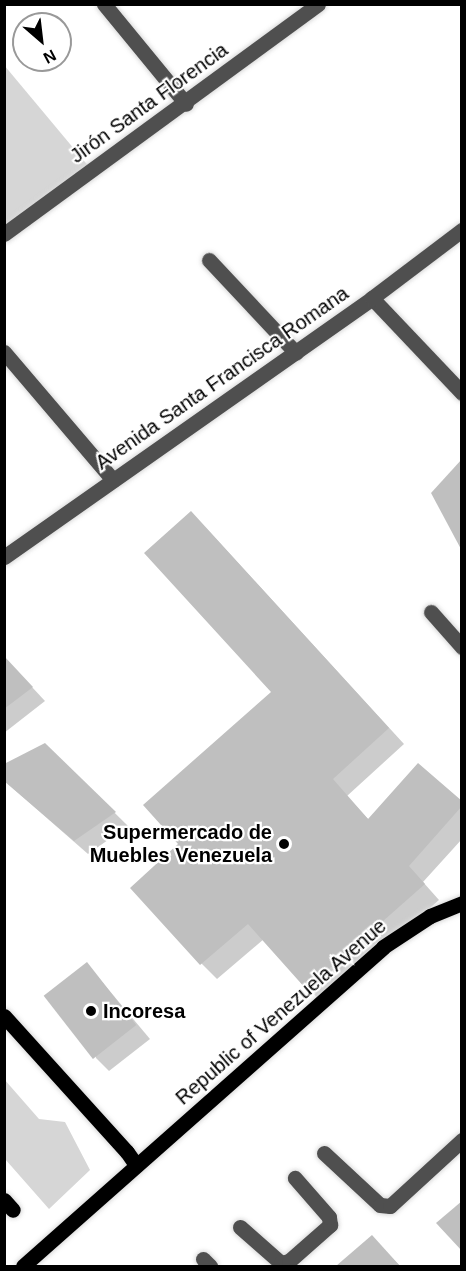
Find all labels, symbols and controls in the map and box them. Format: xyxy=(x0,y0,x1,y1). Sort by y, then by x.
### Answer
north arrow xyxy=(12,12,72,72)
street label: Jirón Santa Florencia xyxy=(66,38,232,168)
text: N xyxy=(41,46,59,67)
street label: Avenida Santa Francisca Romana xyxy=(91,281,353,475)
place label: Supermercado de Muebles Venezuela xyxy=(90,820,272,867)
marker: Supermercado de Muebles Venezuela xyxy=(277,837,291,851)
street label: Republic of Venezuela Avenue xyxy=(170,914,392,1110)
place label: Incoresa xyxy=(103,999,185,1023)
marker: Incoresa xyxy=(84,1004,98,1018)

